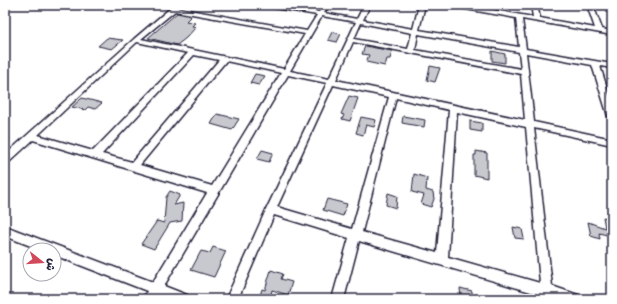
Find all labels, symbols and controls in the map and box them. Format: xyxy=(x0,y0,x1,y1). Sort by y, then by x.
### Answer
north arrow xyxy=(22,242,62,282)
text: ش xyxy=(42,257,60,273)

